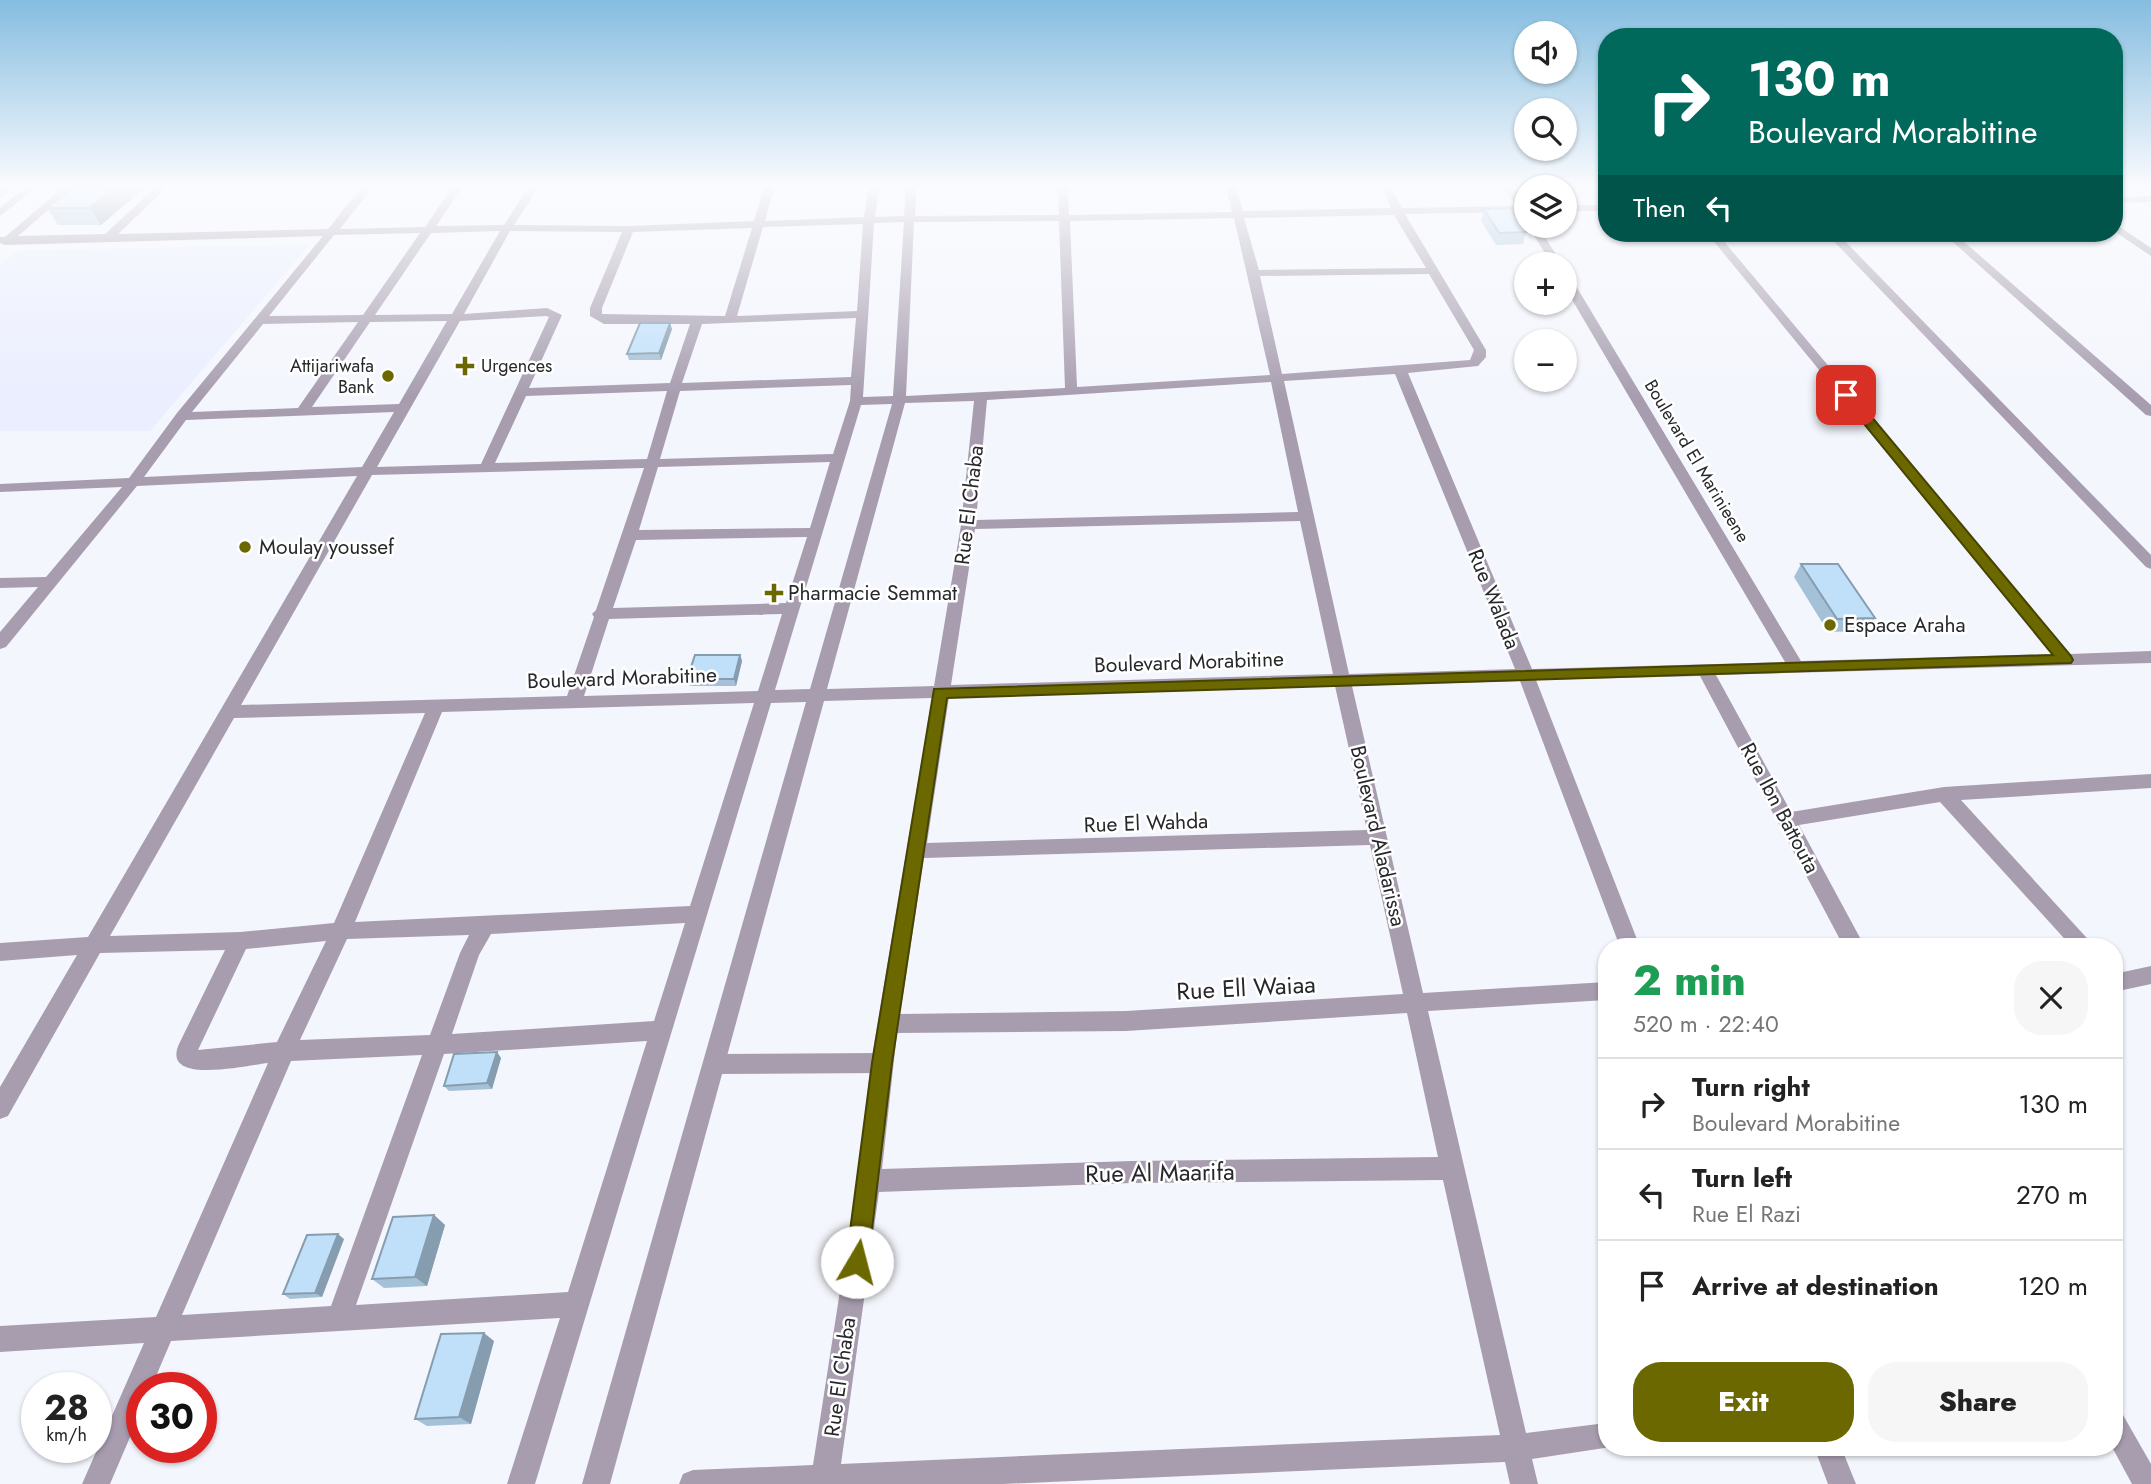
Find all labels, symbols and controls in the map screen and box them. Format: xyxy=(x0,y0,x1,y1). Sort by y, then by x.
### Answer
map controls xyxy=(1514,21,1577,392)
button: sound xyxy=(1514,21,1577,84)
text: 130 m xyxy=(1748,44,1891,114)
icon: right xyxy=(1633,56,1724,147)
button: search xyxy=(1514,98,1577,161)
text: Boulevard Morabitine xyxy=(1748,109,2037,155)
button: layers xyxy=(1514,175,1577,238)
text: Then xyxy=(1633,189,1686,227)
icon: left xyxy=(1700,189,1738,227)
button: + xyxy=(1514,252,1577,315)
button: − xyxy=(1514,329,1577,392)
place label: Attijariwafa Bank xyxy=(290,353,374,400)
place label: Urgences xyxy=(481,353,552,379)
marker: Urgences xyxy=(455,356,475,376)
pin xyxy=(1816,365,1876,425)
marker: Attijariwafa Bank xyxy=(380,368,396,384)
street label: Boulevard El Marinieene xyxy=(1638,375,1756,547)
icon: arrive xyxy=(1827,376,1865,414)
street label: Rue El Chaba xyxy=(947,444,991,566)
place label: Moulay youssef xyxy=(259,532,395,562)
marker: Moulay youssef xyxy=(237,539,253,555)
street label: Rue Walada xyxy=(1460,544,1528,654)
place label: Pharmacie Semmat xyxy=(788,578,957,608)
marker: Pharmacie Semmat xyxy=(766,585,782,601)
place label: Espace Araha xyxy=(1844,610,1966,640)
marker: Espace Araha xyxy=(1822,617,1838,633)
street label: Boulevard Morabitine xyxy=(1094,644,1285,680)
street label: Boulevard Morabitine xyxy=(527,660,718,696)
street label: Rue Ibn Battouta xyxy=(1733,737,1827,879)
street label: Boulevard Aladarissa xyxy=(1343,743,1413,929)
street label: Rue El Wahda xyxy=(1083,806,1209,840)
text: 2 min xyxy=(1633,950,1746,1011)
button: close xyxy=(2014,961,2088,1035)
street label: Rue Ell Waiaa xyxy=(1176,966,1316,1009)
text: 520 m · 22:40 xyxy=(1633,1007,1779,1041)
text: Turn right xyxy=(1692,1068,1810,1106)
icon: right xyxy=(1633,1085,1671,1123)
text: 130 m xyxy=(2018,1085,2088,1123)
text: Boulevard Morabitine xyxy=(1692,1106,1900,1140)
street label: Rue Al Maarifa xyxy=(1085,1154,1235,1191)
text: Turn left xyxy=(1692,1159,1792,1197)
icon: left xyxy=(1633,1176,1671,1214)
text: 270 m xyxy=(2016,1176,2088,1214)
text: Rue El Razi xyxy=(1692,1197,1801,1231)
position arrow xyxy=(820,1225,894,1299)
icon: arrive xyxy=(1633,1267,1671,1305)
text: Arrive at destination xyxy=(1692,1267,1939,1305)
text: 120 m xyxy=(2018,1267,2088,1305)
street label: Rue El Chaba xyxy=(817,1315,863,1439)
button: Exit xyxy=(1633,1362,1854,1442)
button: Share xyxy=(1868,1362,2088,1442)
speed limit sign: 30 xyxy=(126,1372,217,1463)
text: 28 xyxy=(44,1383,89,1433)
text: km/h xyxy=(46,1422,87,1448)

